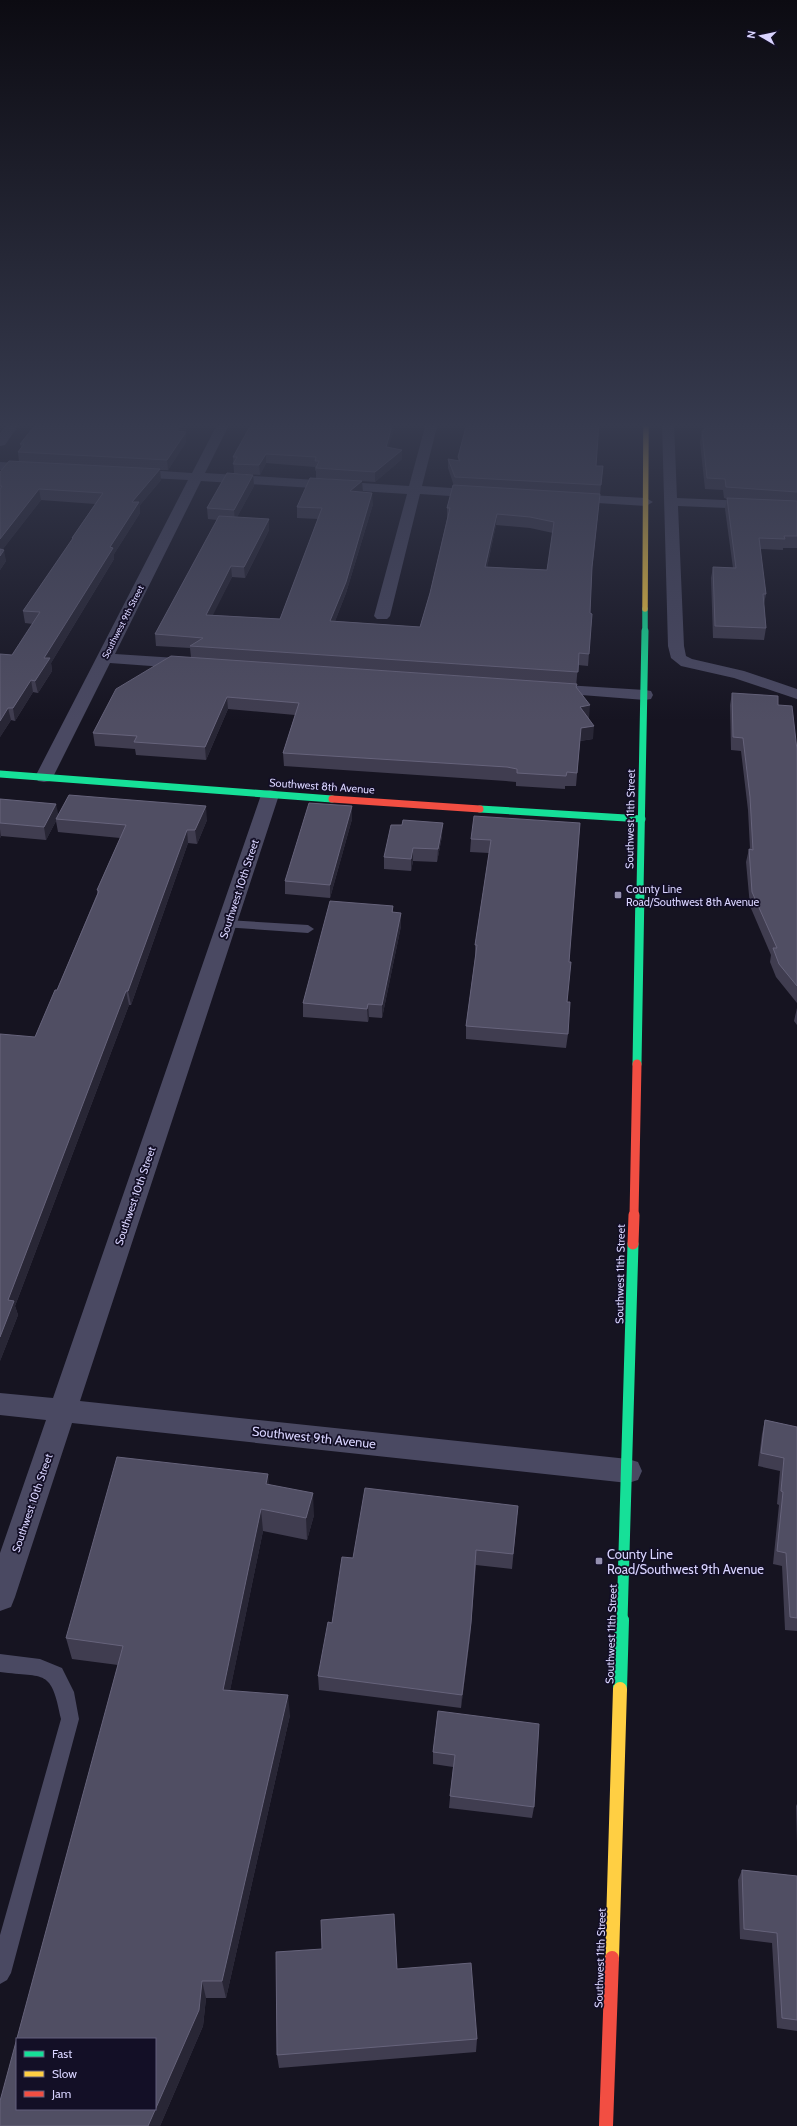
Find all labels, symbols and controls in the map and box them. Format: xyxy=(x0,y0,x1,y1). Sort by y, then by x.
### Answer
north arrow xyxy=(741,16,781,56)
text: N xyxy=(744,29,759,39)
street label: Southwest 9th Street xyxy=(99,583,146,660)
street label: Southwest 11th Street xyxy=(622,769,638,869)
street label: Southwest 8th Avenue xyxy=(269,775,376,797)
street label: Southwest 10th Street xyxy=(216,837,262,941)
place label: County Line Road/Southwest 8th Avenue xyxy=(626,882,760,909)
marker: County Line Road/Southwest 8th Avenue xyxy=(613,890,623,900)
street label: Southwest 10th Street xyxy=(111,1144,159,1247)
street label: Southwest 11th Street xyxy=(612,1224,628,1324)
street label: Southwest 9th Avenue xyxy=(251,1423,377,1452)
street label: Southwest 10th Street xyxy=(8,1451,56,1554)
place label: County Line Road/Southwest 9th Avenue xyxy=(607,1546,764,1577)
marker: County Line Road/Southwest 9th Avenue xyxy=(594,1556,604,1566)
street label: Southwest 11th Street xyxy=(602,1584,620,1684)
street label: Southwest 11th Street xyxy=(591,1908,609,2008)
legend xyxy=(16,2038,156,2110)
text: Fast xyxy=(52,2046,72,2061)
text: Slow xyxy=(52,2066,77,2081)
text: Jam xyxy=(51,2086,71,2101)

